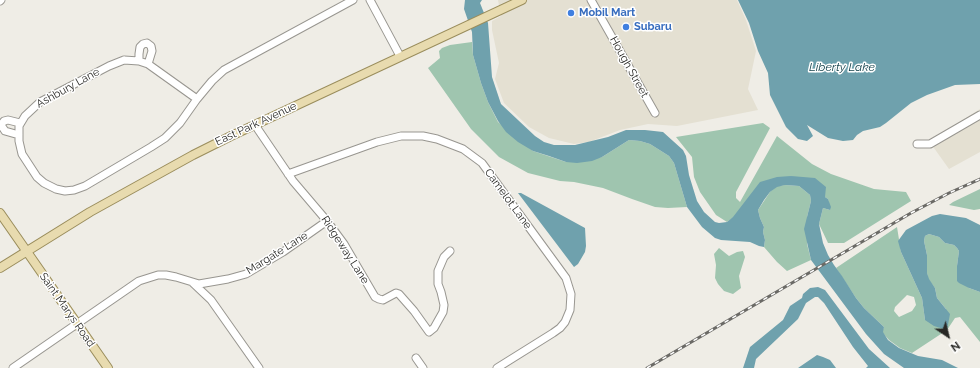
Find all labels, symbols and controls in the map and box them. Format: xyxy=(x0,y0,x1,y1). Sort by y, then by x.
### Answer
place label: Mobil Mart xyxy=(579,6,635,20)
marker: Mobil Mart xyxy=(566,8,576,18)
place label: Subaru xyxy=(634,20,672,34)
marker: Subaru xyxy=(621,22,631,32)
street label: Hough Street xyxy=(607,34,651,100)
water label: Liberty Lake xyxy=(809,60,875,74)
street label: Ashbury Lane xyxy=(34,65,102,111)
street label: East Park Avenue xyxy=(213,99,299,149)
street label: Camelot Lane xyxy=(482,166,534,232)
street label: Ridgeway Lane xyxy=(318,214,372,286)
street label: Margate Lane xyxy=(244,229,310,277)
street label: Saint Marys Road xyxy=(36,270,98,350)
north arrow xyxy=(928,316,968,356)
text: N xyxy=(948,339,962,354)

